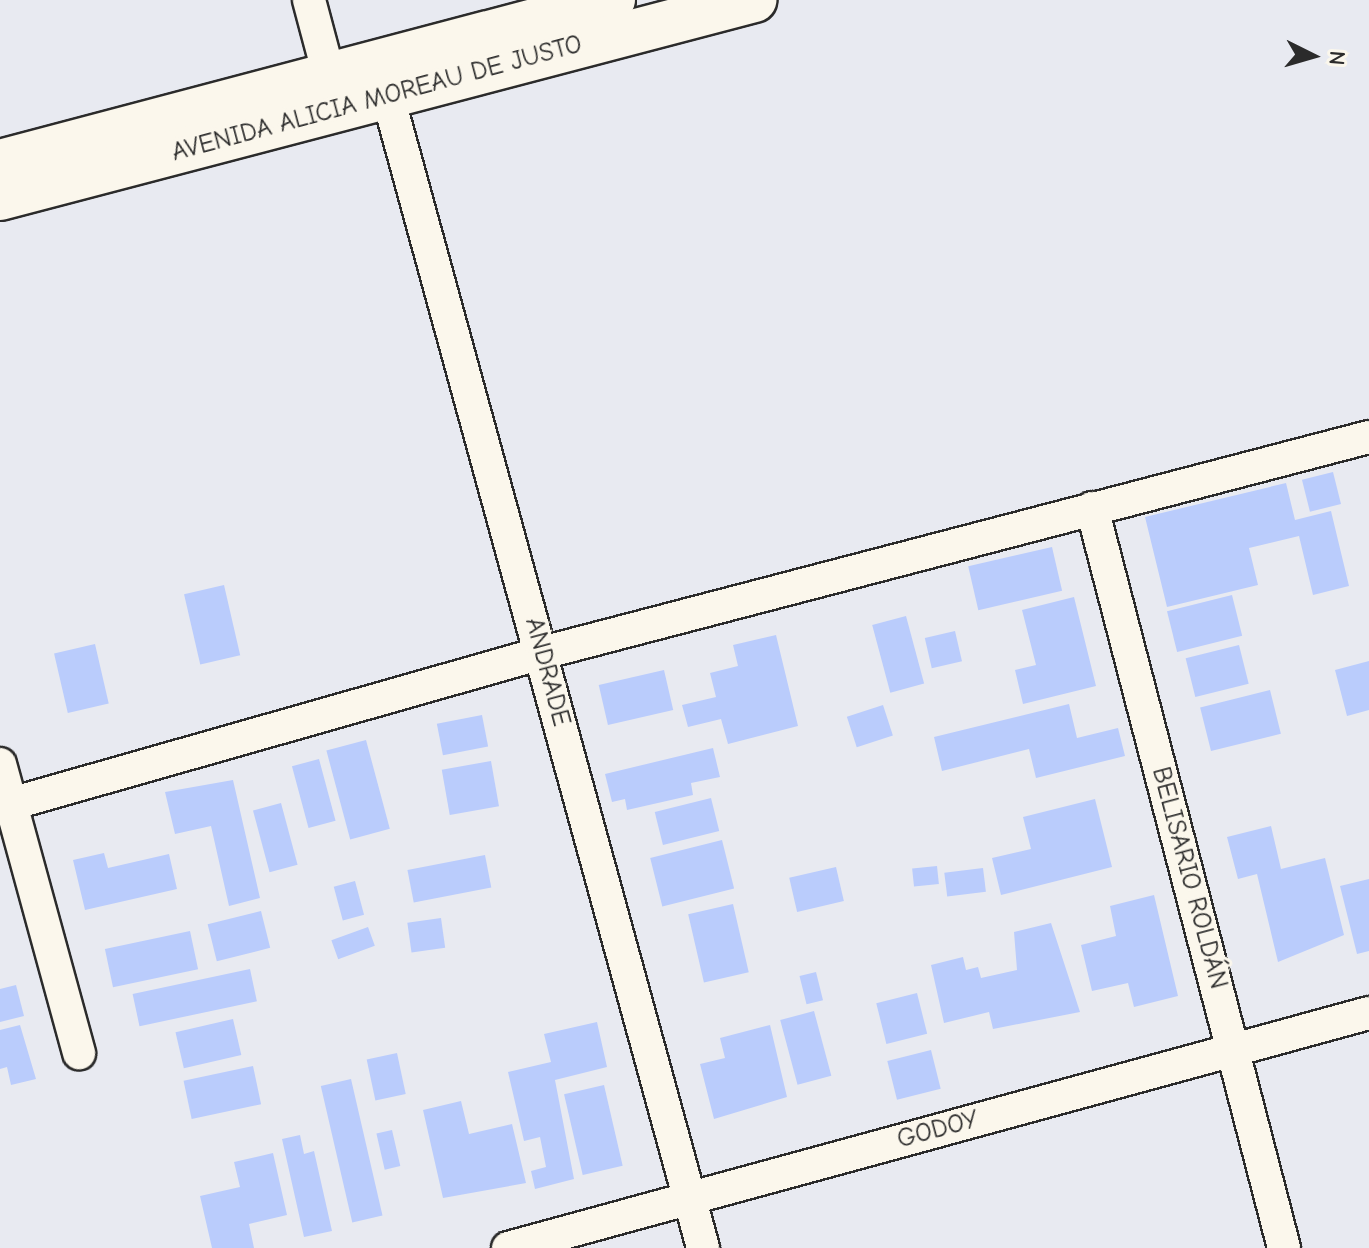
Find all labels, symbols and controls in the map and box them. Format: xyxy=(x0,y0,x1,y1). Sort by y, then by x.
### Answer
north arrow xyxy=(1273,16,1353,96)
street label: AVENIDA ALICIA MOREAU DE JUSTO xyxy=(168,29,586,169)
text: N xyxy=(1323,50,1350,66)
street label: ANDRADE xyxy=(518,614,576,730)
street label: BELISARIO ROLDÁN xyxy=(1144,764,1234,992)
street label: GODOY xyxy=(894,1104,982,1156)

